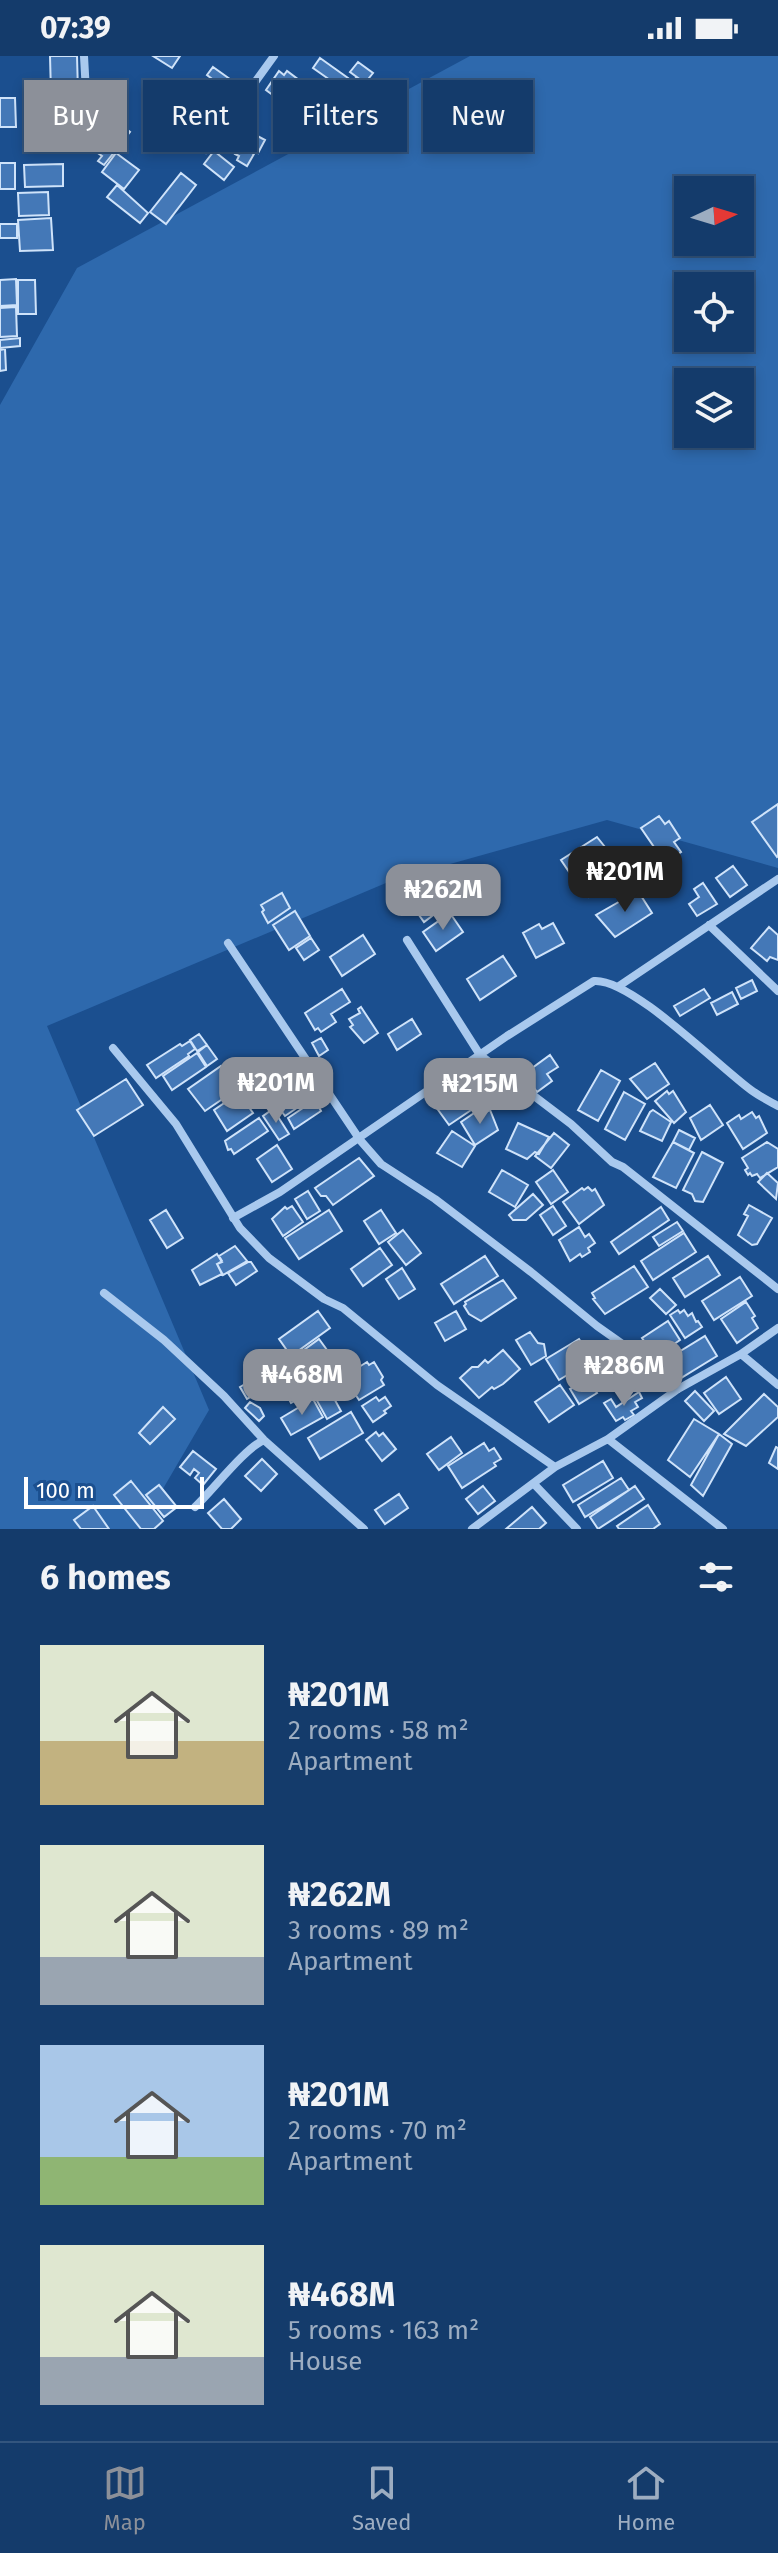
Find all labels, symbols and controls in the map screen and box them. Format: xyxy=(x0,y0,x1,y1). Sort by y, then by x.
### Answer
text: 07:39 xyxy=(40,10,111,46)
chip: Buy xyxy=(24,80,127,152)
chip: Rent xyxy=(143,80,257,152)
chip: Filters xyxy=(273,80,407,152)
chip: New xyxy=(423,80,533,152)
north arrow xyxy=(674,176,754,256)
map controls xyxy=(674,176,754,448)
button: locate xyxy=(674,272,754,352)
button: layers xyxy=(674,368,754,448)
pin: ₦201M xyxy=(569,846,681,914)
text: ₦201M xyxy=(586,856,664,887)
pin: ₦262M xyxy=(387,864,499,932)
text: ₦262M xyxy=(404,874,482,905)
pin: ₦201M xyxy=(220,1057,332,1125)
pin: ₦215M xyxy=(424,1058,536,1126)
text: ₦201M xyxy=(237,1067,315,1098)
text: ₦215M xyxy=(442,1068,518,1099)
pin: ₦286M xyxy=(568,1340,680,1408)
pin: ₦468M xyxy=(246,1349,358,1417)
text: ₦286M xyxy=(584,1350,664,1381)
text: ₦468M xyxy=(261,1359,343,1390)
scale bar xyxy=(24,1473,204,1509)
text: 100 m xyxy=(36,1477,95,1504)
icon: filters xyxy=(694,1555,738,1599)
text: 6 homes xyxy=(40,1557,171,1598)
text: ₦201M xyxy=(288,1674,390,1715)
icon: home xyxy=(104,1677,200,1773)
text: 2 rooms · 58 m² xyxy=(288,1715,469,1746)
text: Apartment xyxy=(288,1746,413,1777)
text: ₦262M xyxy=(288,1874,391,1915)
icon: home xyxy=(104,1877,200,1973)
text: 3 rooms · 89 m² xyxy=(288,1915,469,1946)
text: Apartment xyxy=(288,1946,413,1977)
text: ₦201M xyxy=(288,2074,390,2115)
icon: home xyxy=(104,2077,200,2173)
text: 2 rooms · 70 m² xyxy=(288,2115,467,2146)
text: Apartment xyxy=(288,2146,413,2177)
text: ₦468M xyxy=(288,2274,395,2315)
icon: home xyxy=(104,2277,200,2373)
text: 5 rooms · 163 m² xyxy=(288,2315,479,2346)
text: House xyxy=(288,2346,362,2377)
tab: Map xyxy=(103,2461,147,2536)
tab: Saved xyxy=(352,2461,411,2536)
tab: Home xyxy=(617,2461,675,2536)

